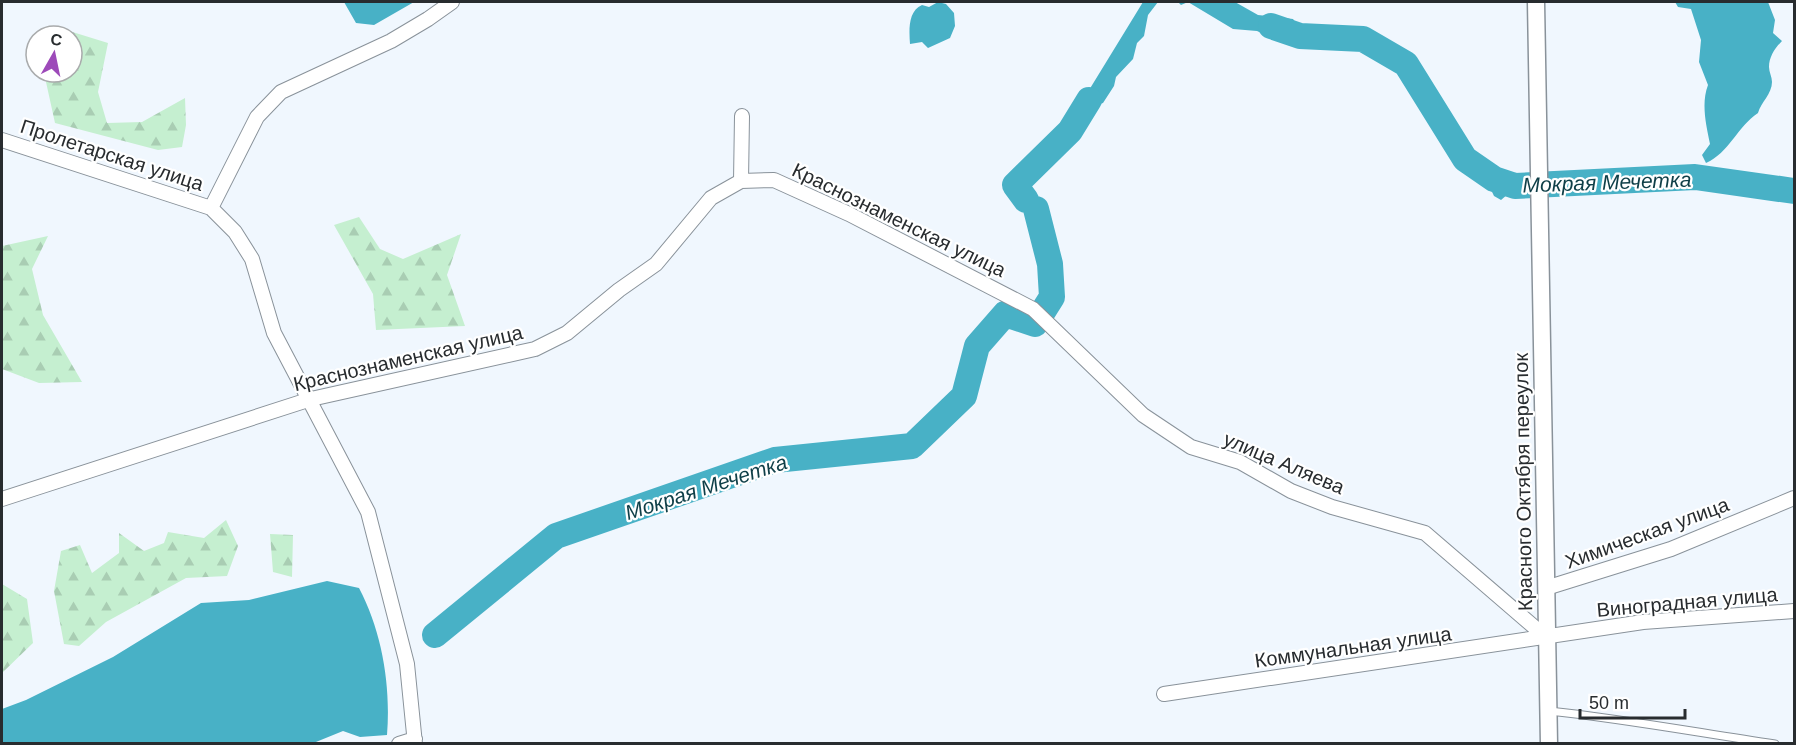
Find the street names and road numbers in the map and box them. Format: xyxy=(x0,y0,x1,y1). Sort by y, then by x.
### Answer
street label: Пролетарская улица xyxy=(18,115,207,195)
street label: Краснознаменская улица xyxy=(789,159,1010,282)
street label: Краснознаменская улица xyxy=(291,321,526,395)
street label: Красного Октября переулок xyxy=(1510,352,1536,611)
street label: улица Аляева xyxy=(1220,428,1348,499)
street label: Химическая улица xyxy=(1562,493,1733,573)
street label: Виноградная улица xyxy=(1596,583,1779,621)
street label: Коммунальная улица xyxy=(1253,622,1454,672)

